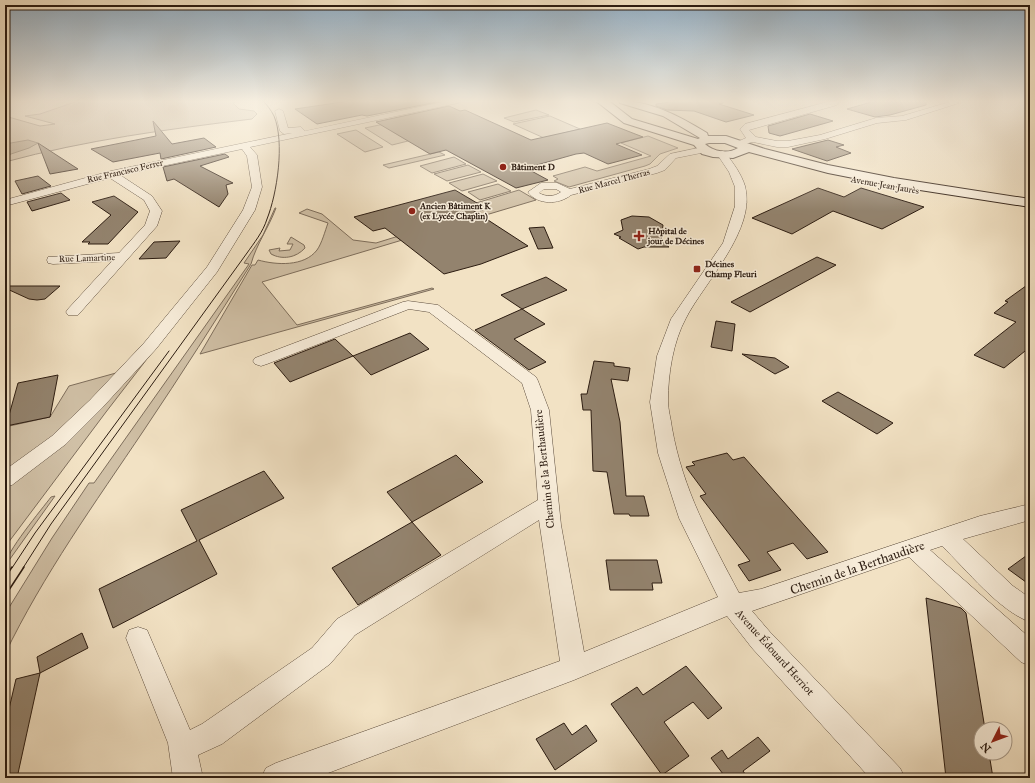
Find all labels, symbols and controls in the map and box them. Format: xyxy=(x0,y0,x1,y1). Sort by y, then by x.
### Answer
street label: Rue Francisco Ferrer xyxy=(86,156,165,185)
place label: Bâtiment D xyxy=(511,161,555,172)
marker: Bâtiment D xyxy=(498,162,508,172)
street label: Rue Marcel Therras xyxy=(577,166,651,195)
street label: Avenue Jean Jaurès xyxy=(849,173,920,197)
place label: Ancien Bâtiment K (ex Lycée Chaplin) xyxy=(419,200,491,222)
marker: Ancien Bâtiment K (ex Lycée Chaplin) xyxy=(407,206,417,216)
place label: Hôpital de jour de Décines xyxy=(646,225,705,247)
marker: Hôpital de jour de Décines xyxy=(633,230,645,242)
street label: Rue Lamartine xyxy=(59,251,116,264)
place label: Décines Champ Fleuri xyxy=(705,258,757,280)
marker: Décines Champ Fleuri xyxy=(692,264,702,274)
street label: Chemin de la Berthaudière xyxy=(532,408,557,529)
street label: Chemin de la Berthaudière xyxy=(788,537,927,598)
street label: Avenue Édouard Herriot xyxy=(732,605,818,698)
north arrow xyxy=(973,721,1013,761)
text: N xyxy=(978,739,994,755)

